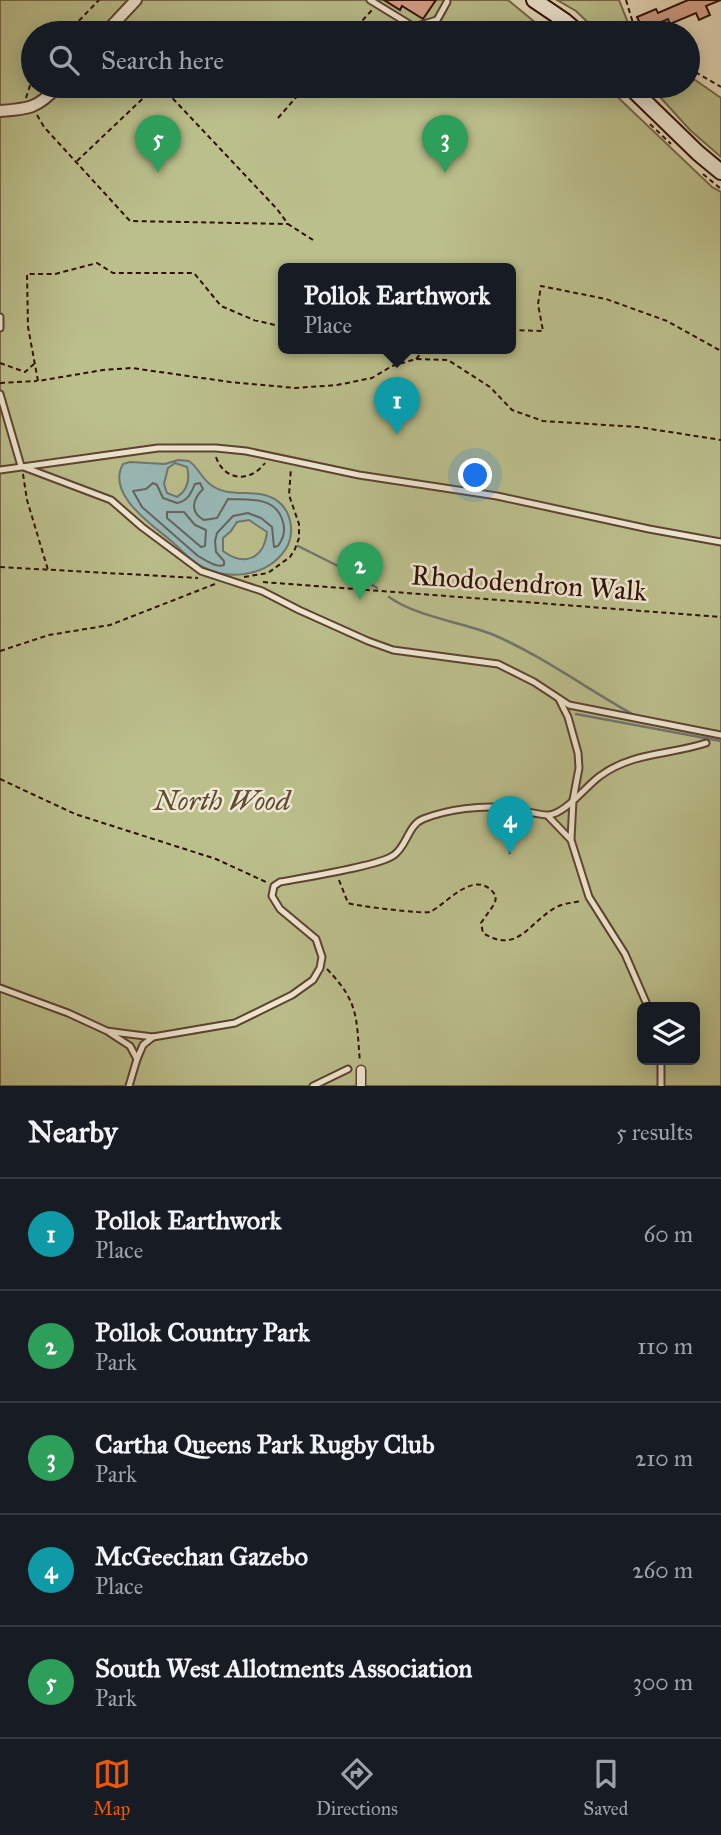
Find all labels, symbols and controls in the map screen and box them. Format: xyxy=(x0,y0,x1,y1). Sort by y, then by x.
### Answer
search box xyxy=(21,21,700,98)
icon: search xyxy=(45,41,83,79)
text: Search here xyxy=(101,44,224,76)
pin: 5 xyxy=(135,115,181,173)
pin: 3 xyxy=(422,115,468,173)
popup xyxy=(278,263,516,354)
text: Pollok Earthwork xyxy=(304,279,490,311)
text: Place xyxy=(304,311,352,339)
pin: 1 xyxy=(374,377,420,435)
your location xyxy=(458,458,492,492)
pin: 2 xyxy=(337,542,383,600)
street label: Rhododendron Walk xyxy=(410,557,648,609)
park label: North Wood xyxy=(152,783,293,818)
pin: 4 xyxy=(487,796,533,854)
map controls xyxy=(637,1002,700,1065)
button: layers xyxy=(637,1002,700,1065)
text: Nearby xyxy=(28,1114,118,1150)
text: 5 results xyxy=(616,1118,693,1146)
text: Pollok Earthwork xyxy=(95,1204,282,1236)
text: 1 xyxy=(46,1220,56,1248)
text: 60 m xyxy=(644,1220,693,1248)
text: Place xyxy=(95,1236,143,1264)
text: Pollok Country Park xyxy=(95,1316,310,1348)
text: 2 xyxy=(45,1332,57,1360)
text: 110 m xyxy=(637,1332,693,1360)
text: Park xyxy=(95,1348,137,1376)
text: Cartha Queens Park Rugby Club xyxy=(95,1428,435,1460)
text: 3 xyxy=(46,1444,56,1472)
text: 210 m xyxy=(635,1444,693,1472)
text: Park xyxy=(95,1460,137,1488)
text: McGeechan Gazebo xyxy=(95,1540,308,1572)
text: 4 xyxy=(45,1556,57,1584)
text: 260 m xyxy=(632,1556,693,1584)
text: Place xyxy=(95,1572,143,1600)
text: South West Allotments Association xyxy=(95,1652,472,1684)
text: 5 xyxy=(46,1668,56,1696)
text: 300 m xyxy=(633,1668,693,1696)
text: Park xyxy=(95,1684,137,1712)
tab: Map xyxy=(93,1755,131,1820)
tab: Directions xyxy=(316,1755,398,1820)
tab: Saved xyxy=(583,1755,628,1820)

